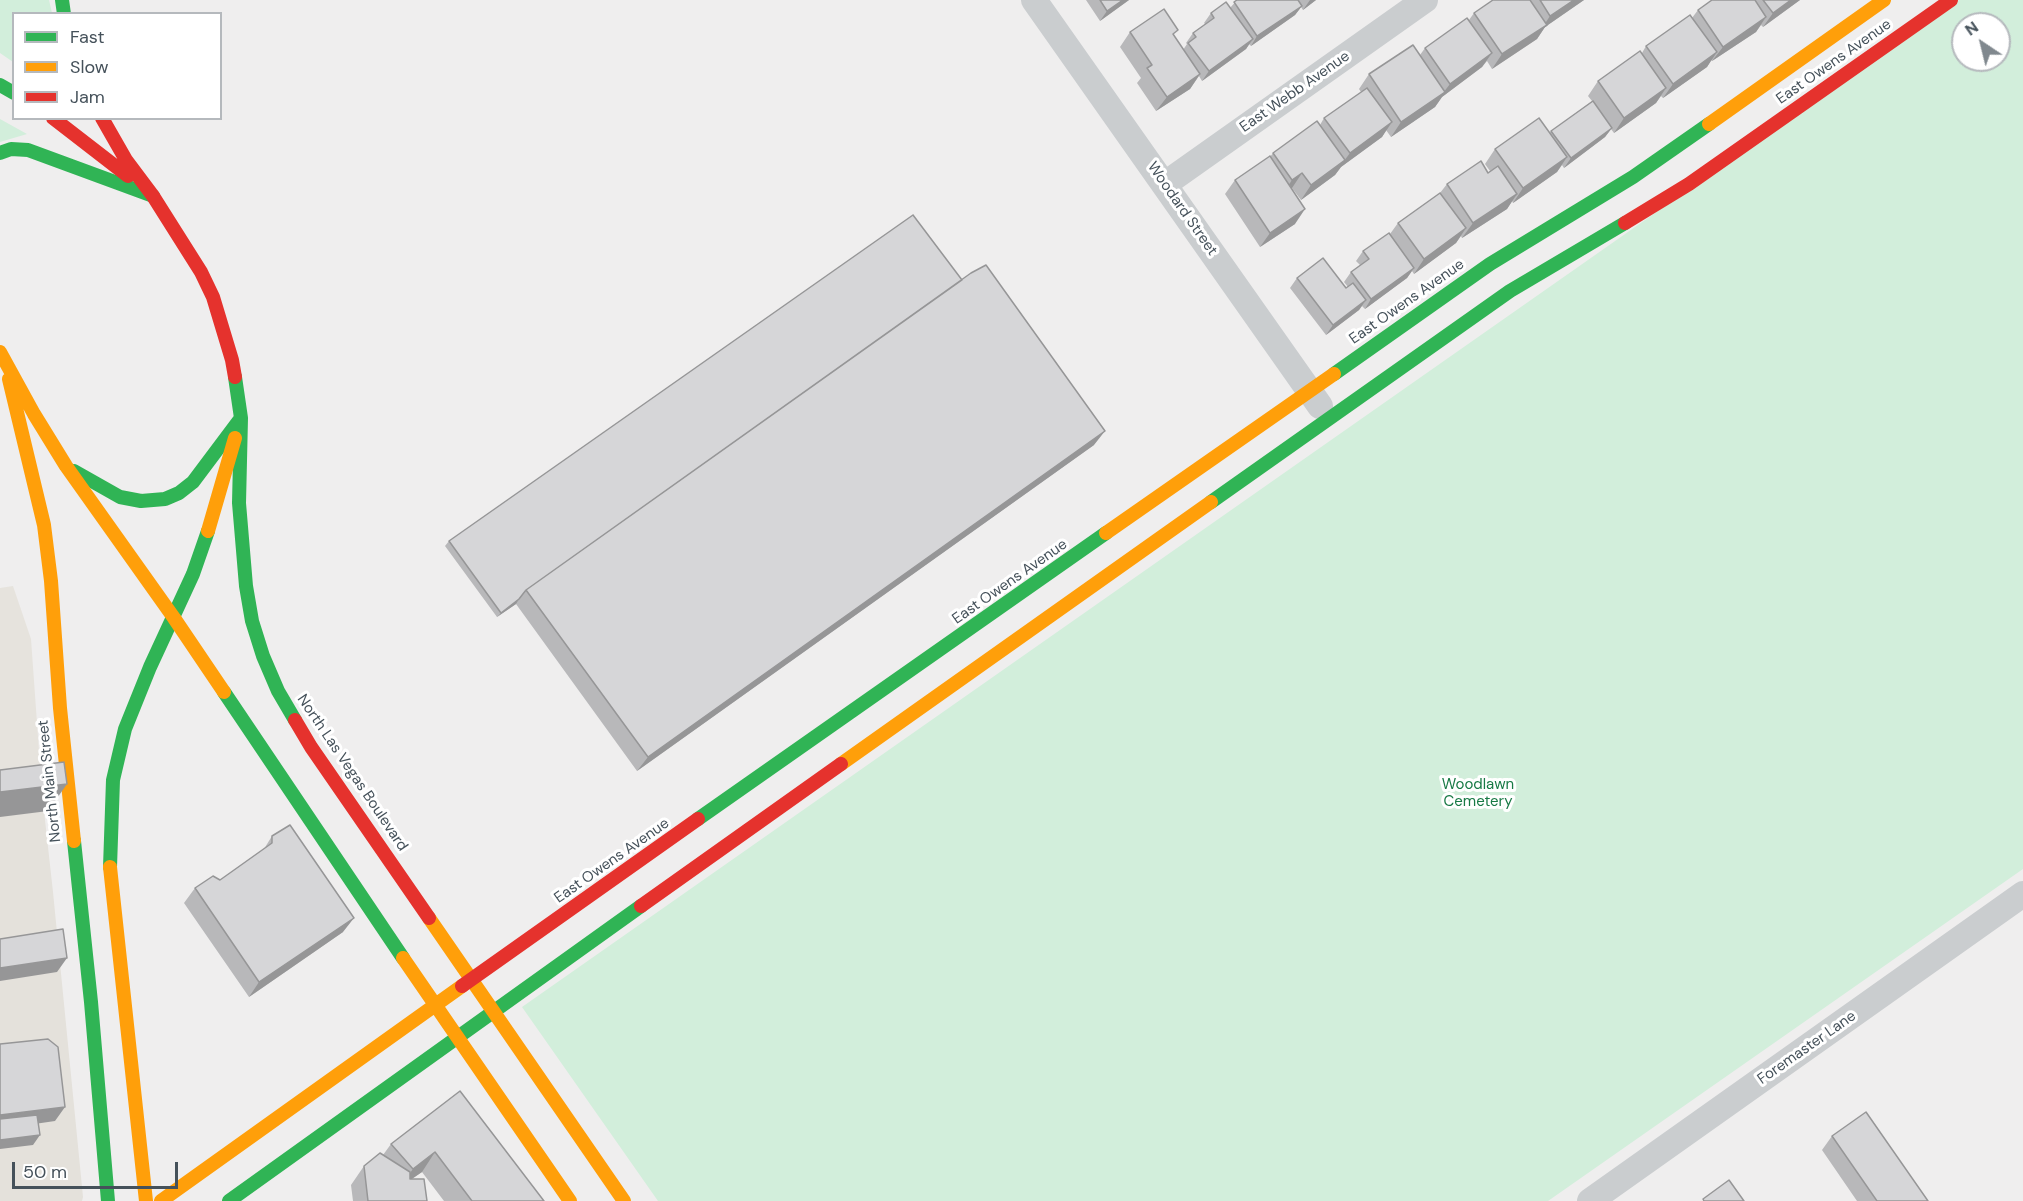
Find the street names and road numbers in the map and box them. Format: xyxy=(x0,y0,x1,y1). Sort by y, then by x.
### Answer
street label: East Owens Avenue xyxy=(1773,16,1895,108)
street label: East Webb Avenue xyxy=(1237,47,1353,137)
street label: Woodard Street xyxy=(1143,159,1221,259)
street label: East Owens Avenue xyxy=(1346,256,1468,348)
street label: East Owens Avenue xyxy=(949,536,1071,628)
street label: North Las Vegas Boulevard xyxy=(293,691,411,855)
street label: North Main Street xyxy=(35,719,65,843)
street label: East Owens Avenue xyxy=(551,815,673,907)
street label: Foremaster Lane xyxy=(1754,1007,1860,1089)

